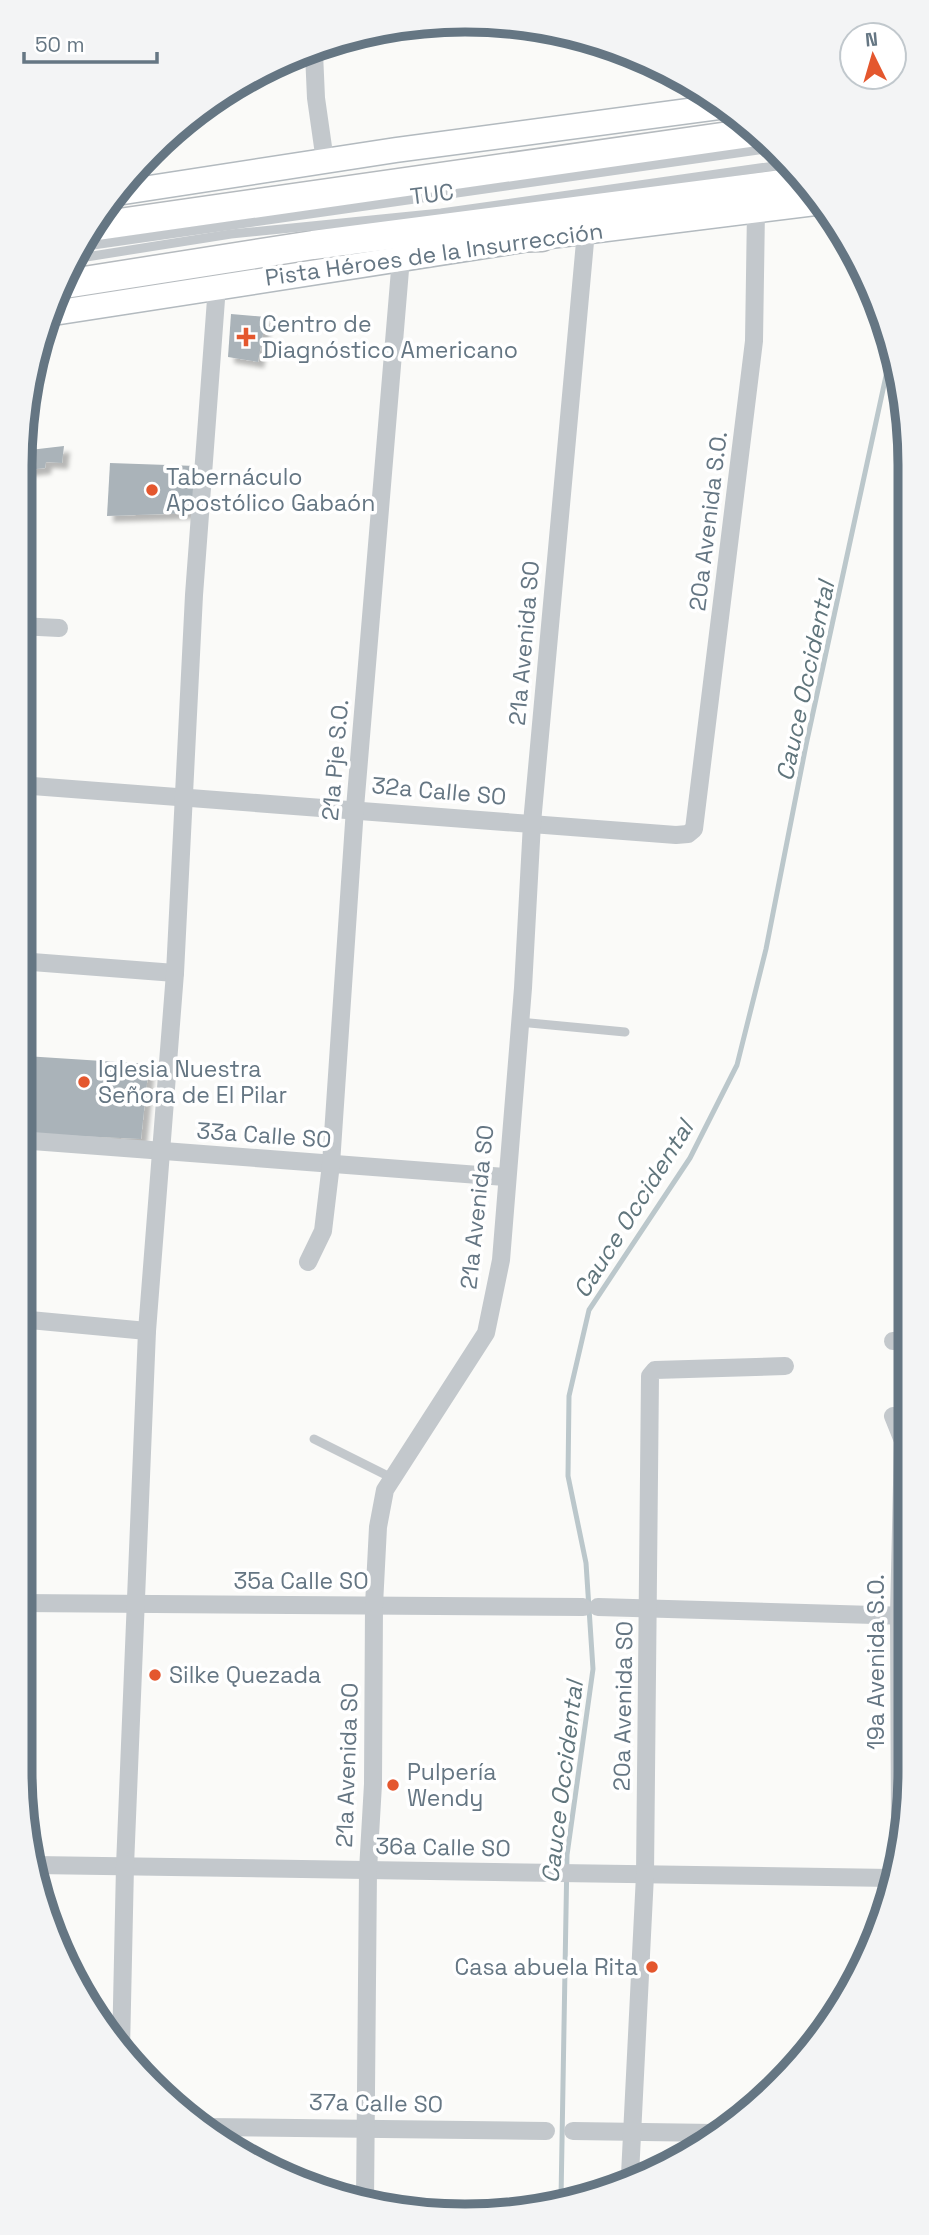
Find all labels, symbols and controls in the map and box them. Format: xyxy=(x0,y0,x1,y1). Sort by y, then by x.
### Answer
scale bar xyxy=(24,21,158,65)
north arrow xyxy=(838,21,908,91)
text: N xyxy=(864,27,879,53)
text: 50 m xyxy=(35,31,85,58)
street label: TUC xyxy=(409,176,455,212)
street label: Pista Héroes de la Insurrección xyxy=(263,215,605,293)
place label: Centro de Diagnóstico Americano xyxy=(262,309,518,365)
marker: Centro de Diagnóstico Americano xyxy=(236,327,256,347)
street label: 20a Avenida S.O. xyxy=(682,429,734,613)
place label: Tabernáculo Apostólico Gabaón xyxy=(166,462,375,518)
marker: Tabernáculo Apostólico Gabaón xyxy=(144,482,160,498)
street label: 21a Avenida SO xyxy=(502,559,546,727)
water label: Cauce Occidental xyxy=(769,575,842,784)
street label: 21a Pje S.O. xyxy=(315,698,355,822)
street label: 32a Calle SO xyxy=(370,770,508,812)
place label: Iglesia Nuestra Señora de El Pilar xyxy=(98,1054,287,1110)
marker: Iglesia Nuestra Señora de El Pilar xyxy=(76,1074,92,1090)
water label: Cauce Occidental xyxy=(566,1112,702,1304)
street label: 33a Calle SO xyxy=(196,1115,332,1155)
street label: 21a Avenida SO xyxy=(453,1123,501,1291)
street label: 35a Calle SO xyxy=(233,1566,369,1596)
street label: 19a Avenida S.O. xyxy=(861,1574,891,1750)
street label: 20a Avenida SO xyxy=(607,1621,639,1791)
place label: Silke Quezada xyxy=(169,1660,321,1690)
marker: Silke Quezada xyxy=(147,1667,163,1683)
water label: Cauce Occidental xyxy=(534,1676,590,1885)
street label: 21a Avenida SO xyxy=(329,1682,365,1848)
place label: Pulpería Wendy xyxy=(407,1757,497,1813)
marker: Pulpería Wendy xyxy=(385,1777,401,1793)
street label: 36a Calle SO xyxy=(375,1831,511,1863)
place label: Casa abuela Rita xyxy=(455,1952,638,1982)
marker: Casa abuela Rita xyxy=(644,1959,660,1975)
street label: 37a Calle SO xyxy=(309,2087,443,2119)

